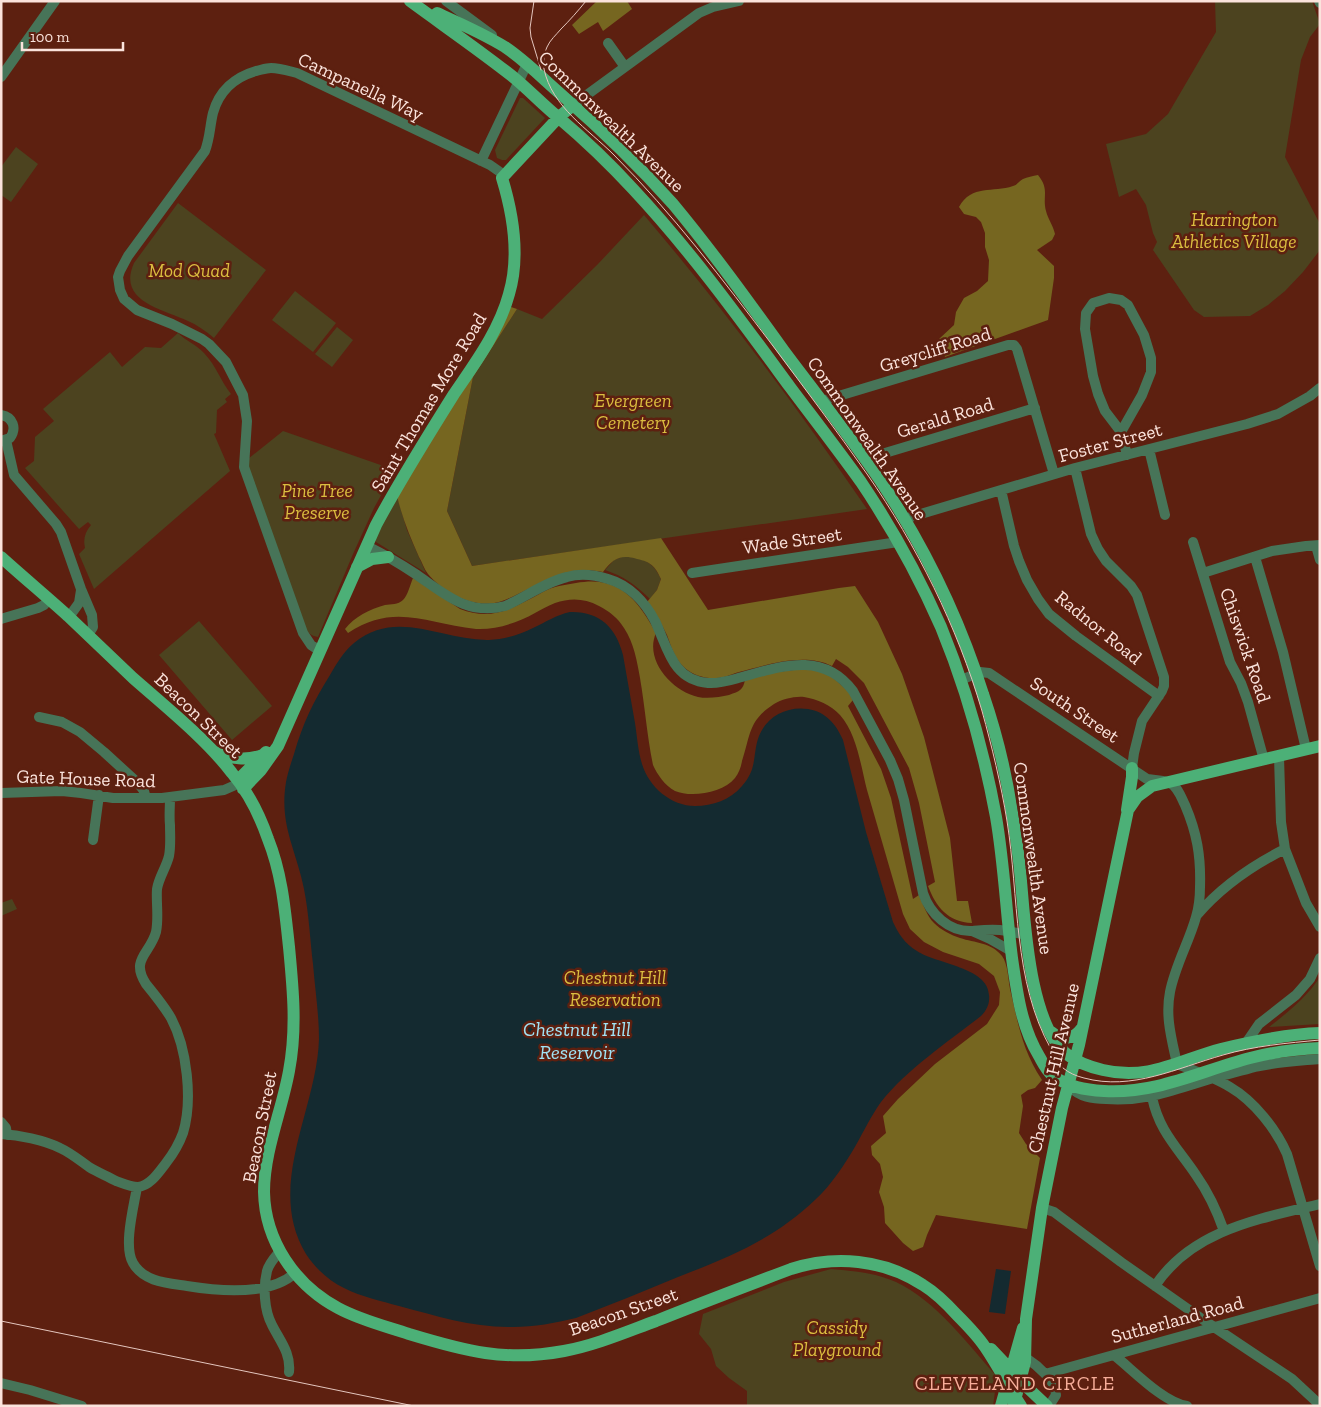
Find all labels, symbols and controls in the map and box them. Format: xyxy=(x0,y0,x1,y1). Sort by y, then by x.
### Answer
scale bar xyxy=(22,20,124,52)
text: 100 m xyxy=(30,28,69,46)
street label: Commonwealth Avenue xyxy=(534,46,689,197)
street label: Campanella Way xyxy=(294,47,427,126)
park label: Harrington Athletics Village xyxy=(1170,208,1297,253)
park label: Mod Quad xyxy=(148,259,230,282)
street label: Saint Thomas More Road xyxy=(366,308,491,496)
street label: Greycliff Road xyxy=(877,321,994,377)
street label: Commonwealth Avenue xyxy=(803,352,933,524)
park label: Evergreen Cemetery xyxy=(594,389,672,434)
street label: Gerald Road xyxy=(894,392,997,443)
street label: Foster Street xyxy=(1056,418,1164,467)
park label: Pine Tree Preserve xyxy=(281,479,353,524)
street label: Wade Street xyxy=(741,522,843,559)
street label: Radnor Road xyxy=(1051,585,1147,670)
street label: Chiswick Road xyxy=(1215,585,1276,706)
street label: Beacon Street xyxy=(150,668,247,763)
street label: South Street xyxy=(1026,671,1124,748)
street label: Commonwealth Avenue xyxy=(1009,760,1058,956)
street label: Gate House Road xyxy=(16,765,157,792)
park label: Chestnut Hill Reservation xyxy=(564,966,666,1011)
street label: Chestnut Hill Avenue xyxy=(1023,981,1084,1155)
water label: Chestnut Hill Reservoir xyxy=(523,1017,631,1064)
street label: Beacon Street xyxy=(237,1069,282,1185)
street label: Beacon Street xyxy=(566,1282,681,1341)
street label: Sutherland Road xyxy=(1108,1291,1246,1348)
park label: Cassidy Playground xyxy=(793,1316,882,1361)
district label: CLEVELAND CIRCLE xyxy=(915,1371,1115,1395)

